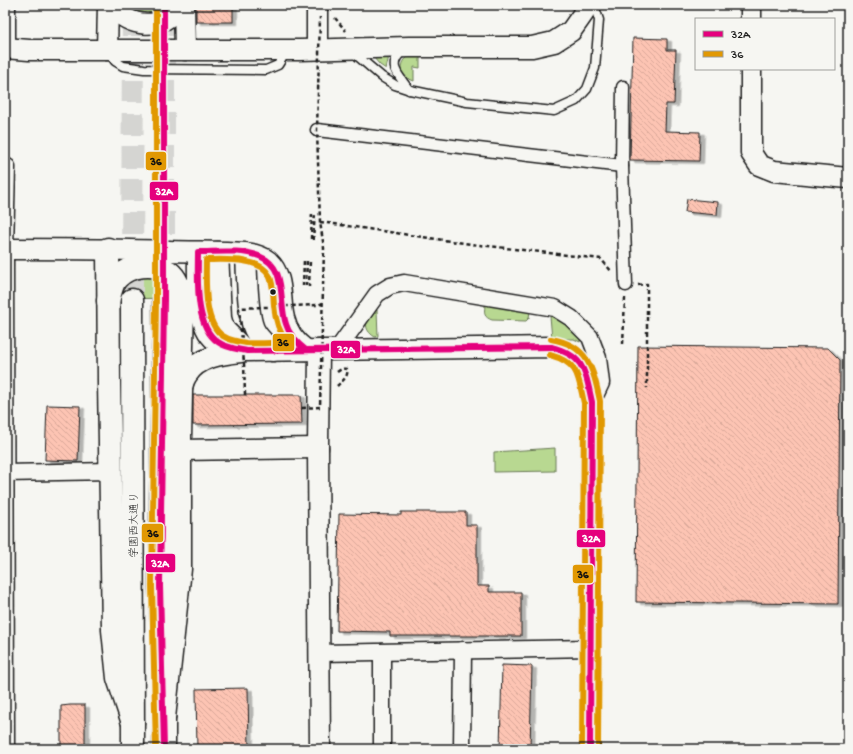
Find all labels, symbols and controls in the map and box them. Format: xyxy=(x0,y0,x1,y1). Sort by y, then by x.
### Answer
legend xyxy=(695,18,835,70)
text: 32A xyxy=(730,29,751,43)
text: 36 xyxy=(730,49,744,63)
line badge: 36 xyxy=(145,151,167,171)
text: 36 xyxy=(149,157,162,169)
line badge: 32A xyxy=(149,181,179,201)
text: 32A xyxy=(154,187,174,199)
unlabelled marker xyxy=(268,287,278,297)
line badge: 36 xyxy=(272,333,295,352)
text: 36 xyxy=(276,338,289,350)
line badge: 32A xyxy=(330,340,361,359)
text: 32A xyxy=(336,345,356,357)
street label: 学園西大通り xyxy=(128,492,141,558)
line badge: 36 xyxy=(141,523,164,543)
text: 36 xyxy=(146,529,159,541)
line badge: 32A xyxy=(576,529,606,548)
text: 32A xyxy=(581,534,601,546)
line badge: 32A xyxy=(145,553,176,573)
text: 32A xyxy=(150,559,170,571)
line badge: 36 xyxy=(572,564,594,584)
text: 36 xyxy=(576,570,589,582)

